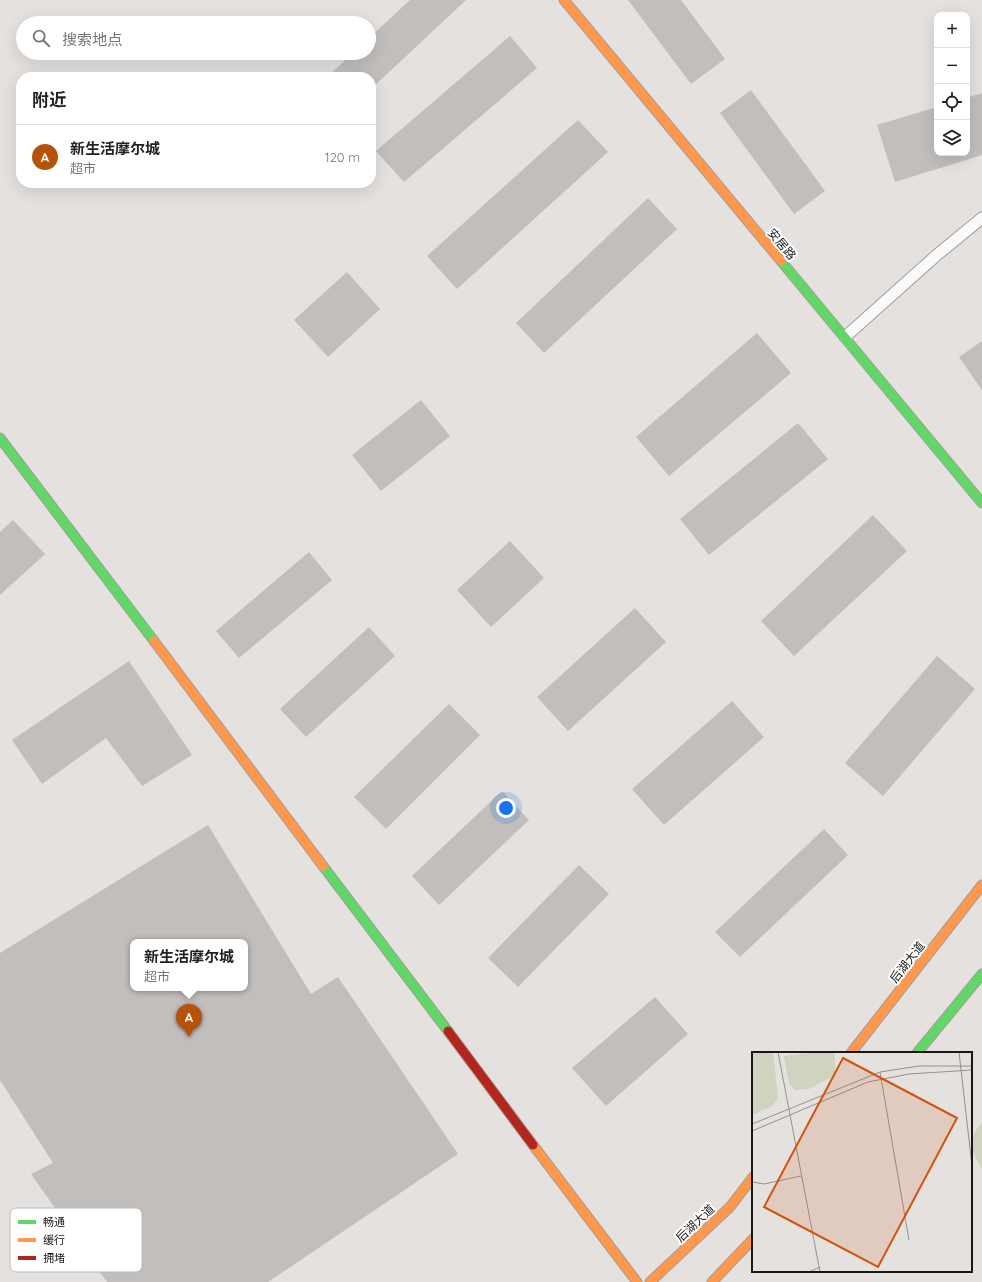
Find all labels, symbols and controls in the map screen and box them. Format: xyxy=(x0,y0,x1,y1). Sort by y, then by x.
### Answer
map controls xyxy=(934,12,970,156)
button: + xyxy=(934,12,970,48)
search box xyxy=(16,16,376,60)
icon: search xyxy=(30,27,52,49)
text: 搜索地点 xyxy=(62,30,122,49)
button: − xyxy=(934,48,970,84)
button: locate xyxy=(934,84,970,120)
text: 附近 xyxy=(32,89,66,110)
button: layers xyxy=(934,120,970,156)
text: 新生活摩尔城 xyxy=(70,139,160,158)
text: A xyxy=(41,149,49,165)
text: 120 m xyxy=(325,149,360,165)
text: 超市 xyxy=(70,160,96,176)
street label: 安居路 xyxy=(765,225,799,263)
your location xyxy=(496,798,516,818)
street label: 后湖大道 xyxy=(886,938,928,986)
popup xyxy=(130,939,248,991)
text: 新生活摩尔城 xyxy=(144,947,234,966)
text: 超市 xyxy=(144,968,170,984)
pin: A xyxy=(176,1004,202,1037)
inset map xyxy=(752,1052,972,1272)
street label: 后湖大道 xyxy=(672,1201,718,1245)
legend xyxy=(10,1208,142,1272)
text: 畅通 xyxy=(43,1215,65,1229)
text: 缓行 xyxy=(43,1233,65,1247)
text: 拥堵 xyxy=(43,1251,65,1265)

